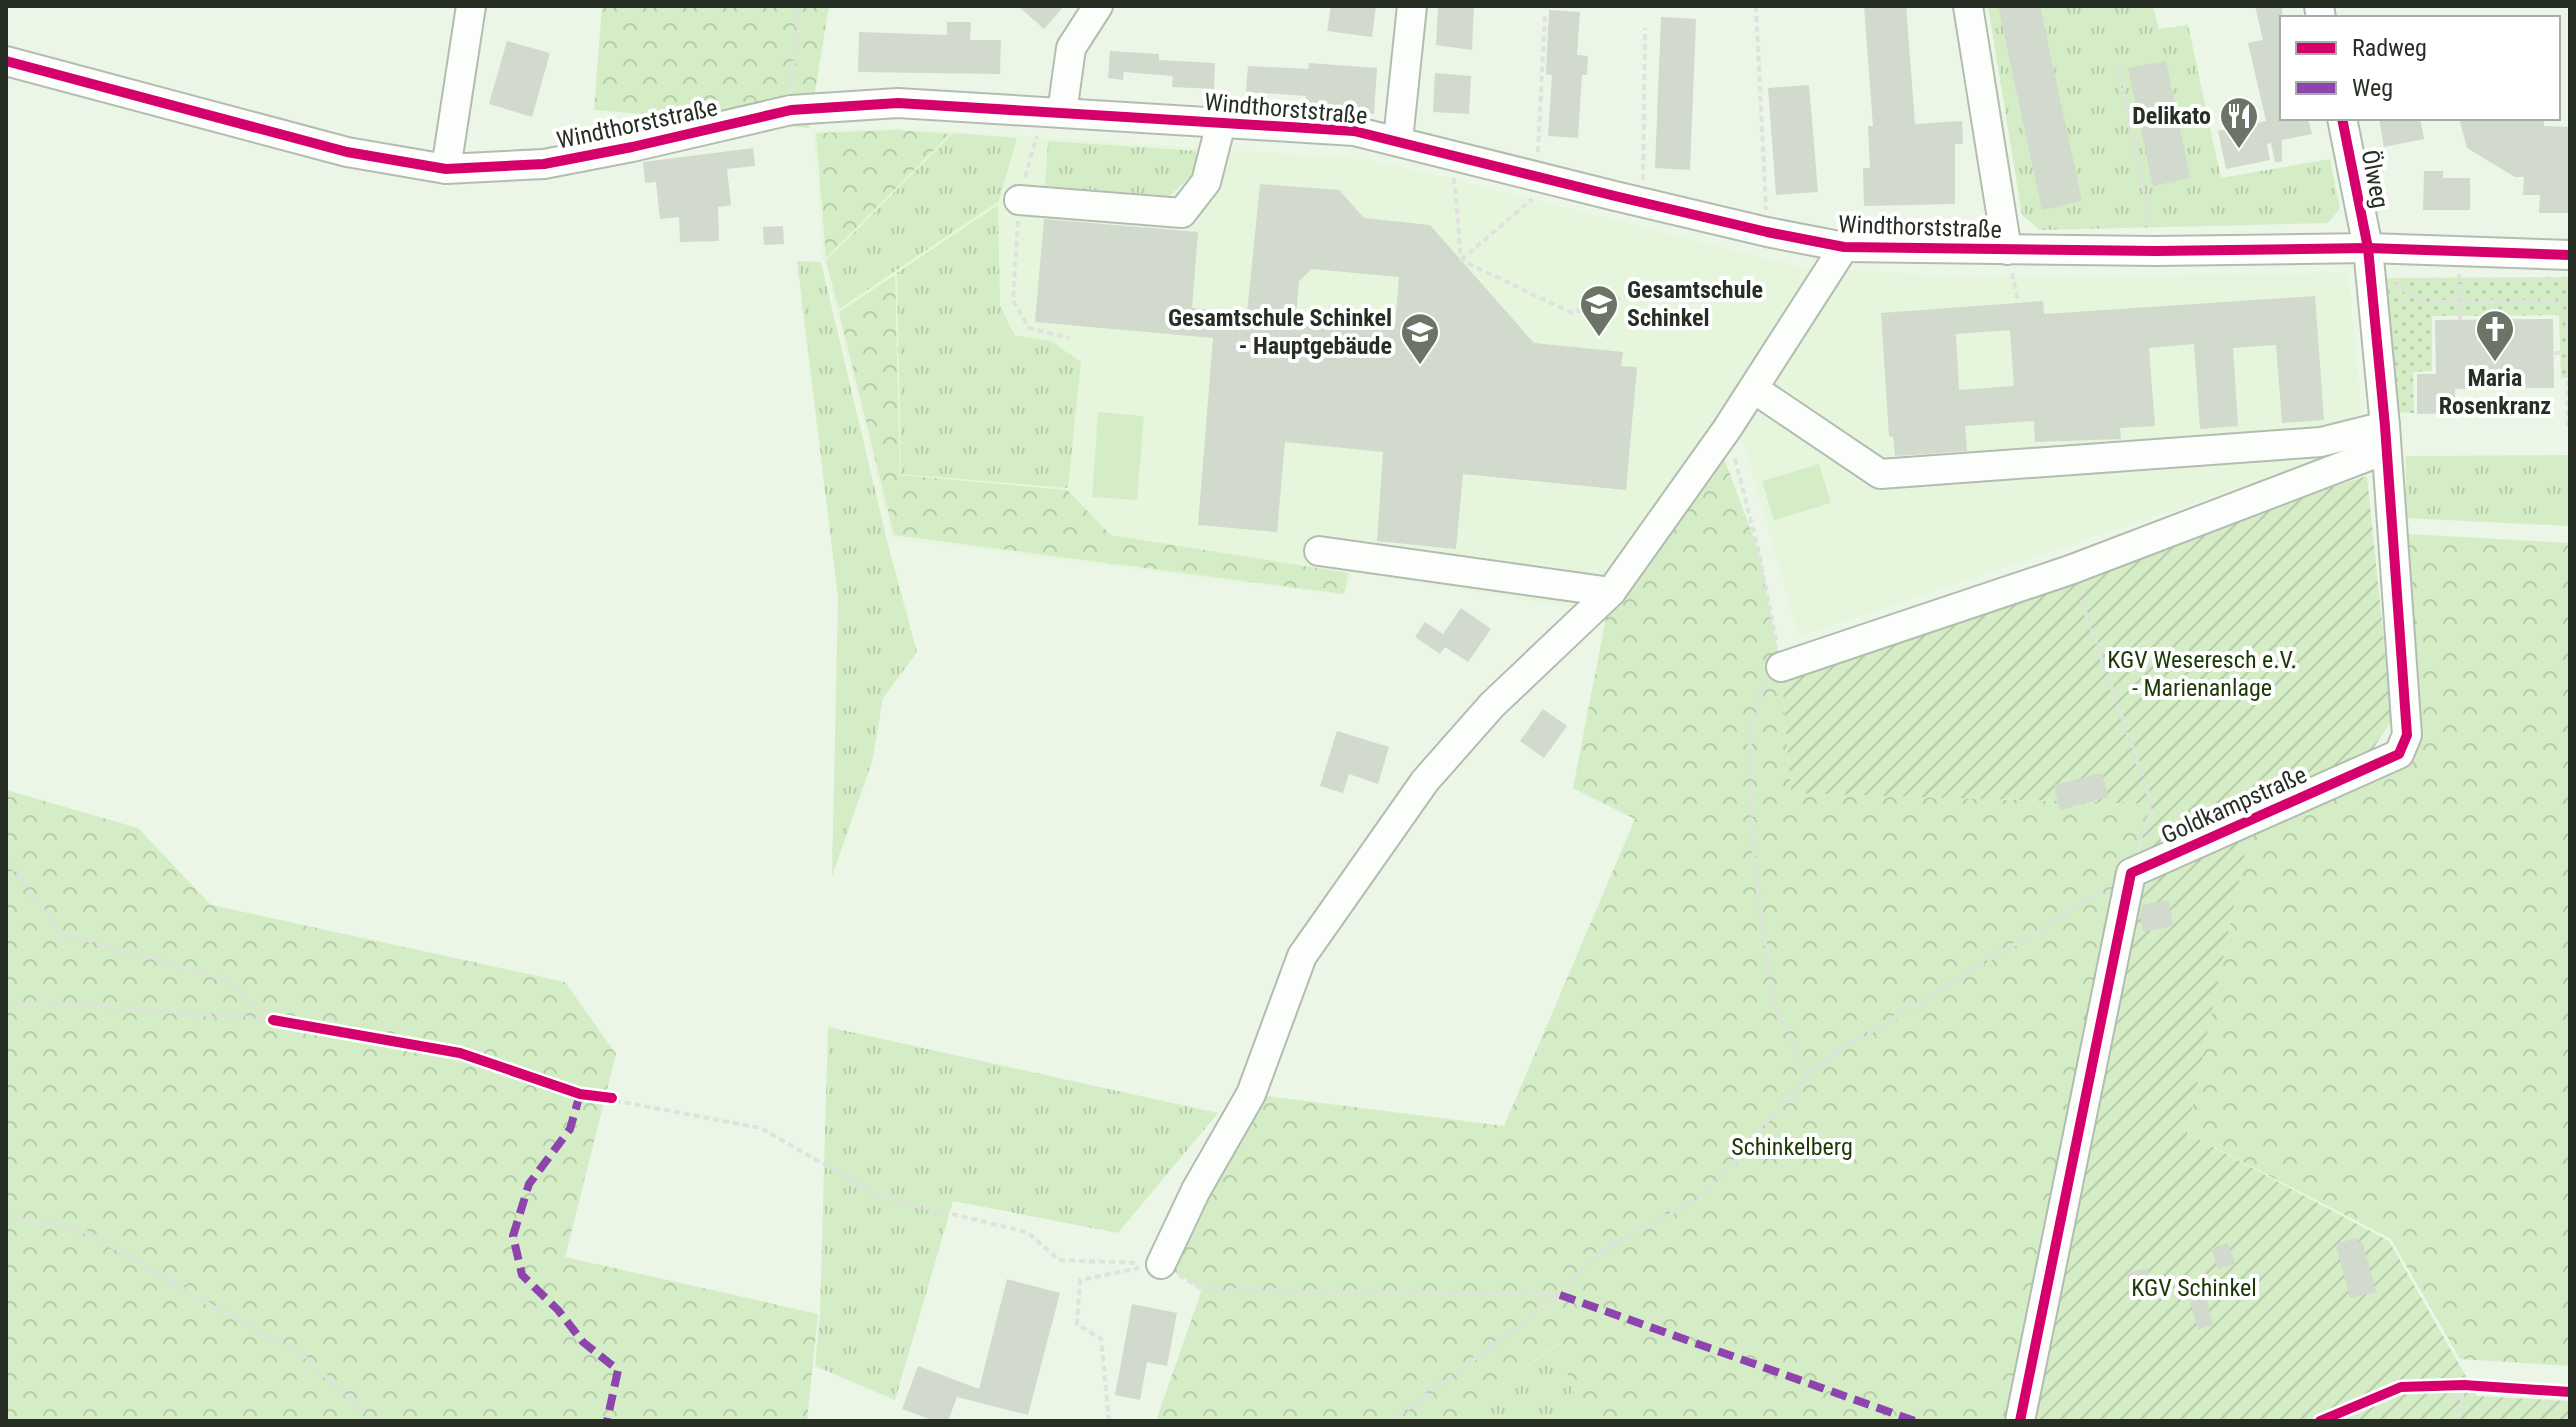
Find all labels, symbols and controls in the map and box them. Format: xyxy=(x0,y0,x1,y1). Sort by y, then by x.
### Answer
legend xyxy=(2280,16,2560,120)
text: Radweg xyxy=(2352,34,2427,62)
text: Weg xyxy=(2352,74,2393,102)
street label: Windthorststraße xyxy=(1203,88,1369,130)
street label: Windthorststraße xyxy=(554,93,720,155)
restaurant icon: Delikato xyxy=(2218,95,2260,150)
place label: Delikato xyxy=(2132,102,2211,130)
street label: Ölweg xyxy=(2356,148,2394,210)
street label: Windthorststraße xyxy=(1838,210,2002,244)
place label: Gesamtschule Schinkel xyxy=(1627,276,1763,332)
school or university icon: Gesamtschule Schinkel xyxy=(1578,283,1620,338)
place label: Gesamtschule Schinkel - Hauptgebäude xyxy=(1168,304,1392,360)
church icon: Maria Rosenkranz xyxy=(2474,308,2516,363)
school or university icon: Gesamtschule Schinkel - Hauptgebäude xyxy=(1399,311,1441,366)
place label: Maria Rosenkranz xyxy=(2439,364,2551,420)
park label: KGV Weseresch e.V. - Marienanlage xyxy=(2107,646,2297,702)
street label: Goldkampstraße xyxy=(2157,760,2311,850)
park label: Schinkelberg xyxy=(1731,1133,1853,1161)
park label: KGV Schinkel xyxy=(2131,1274,2257,1302)

